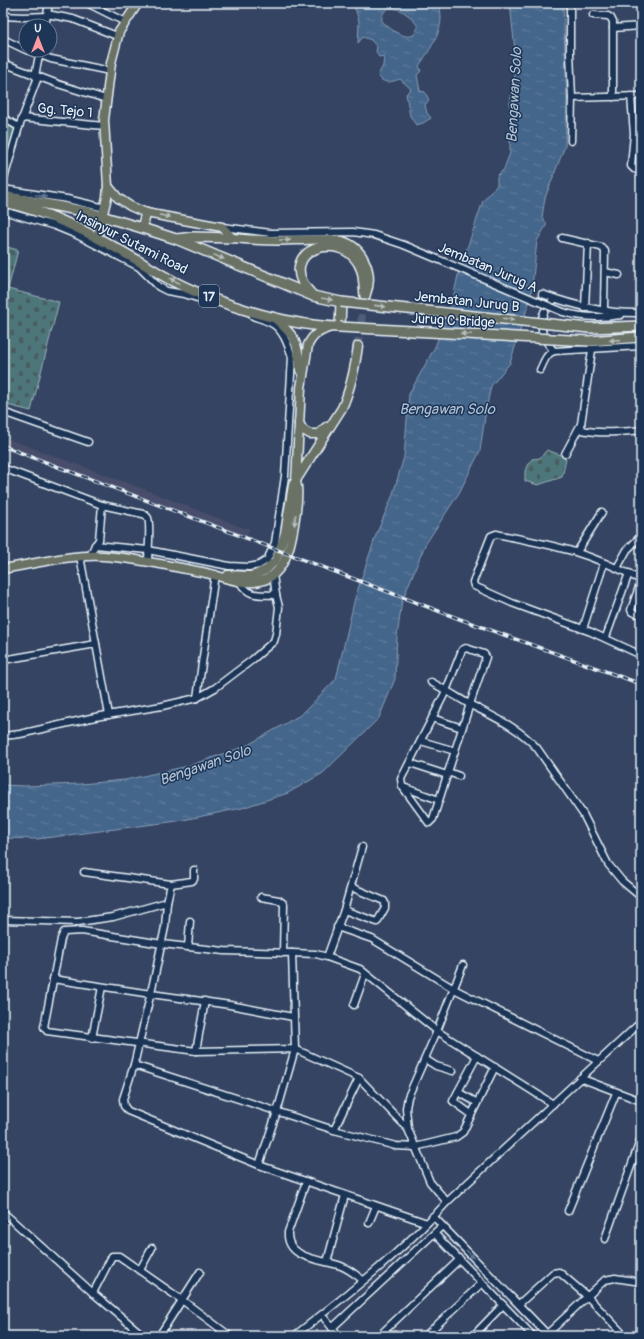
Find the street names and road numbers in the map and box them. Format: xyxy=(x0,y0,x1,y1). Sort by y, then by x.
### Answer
street label: Gg. Tejo 1 xyxy=(37,100,93,121)
street label: Insinyur Sutami Road xyxy=(73,207,191,278)
street label: Jembatan Jurug A xyxy=(435,239,540,296)
road number: 17 xyxy=(199,285,219,307)
street label: Jembatan Jurug B xyxy=(414,288,520,315)
street label: Jurug C Bridge xyxy=(411,310,495,331)

